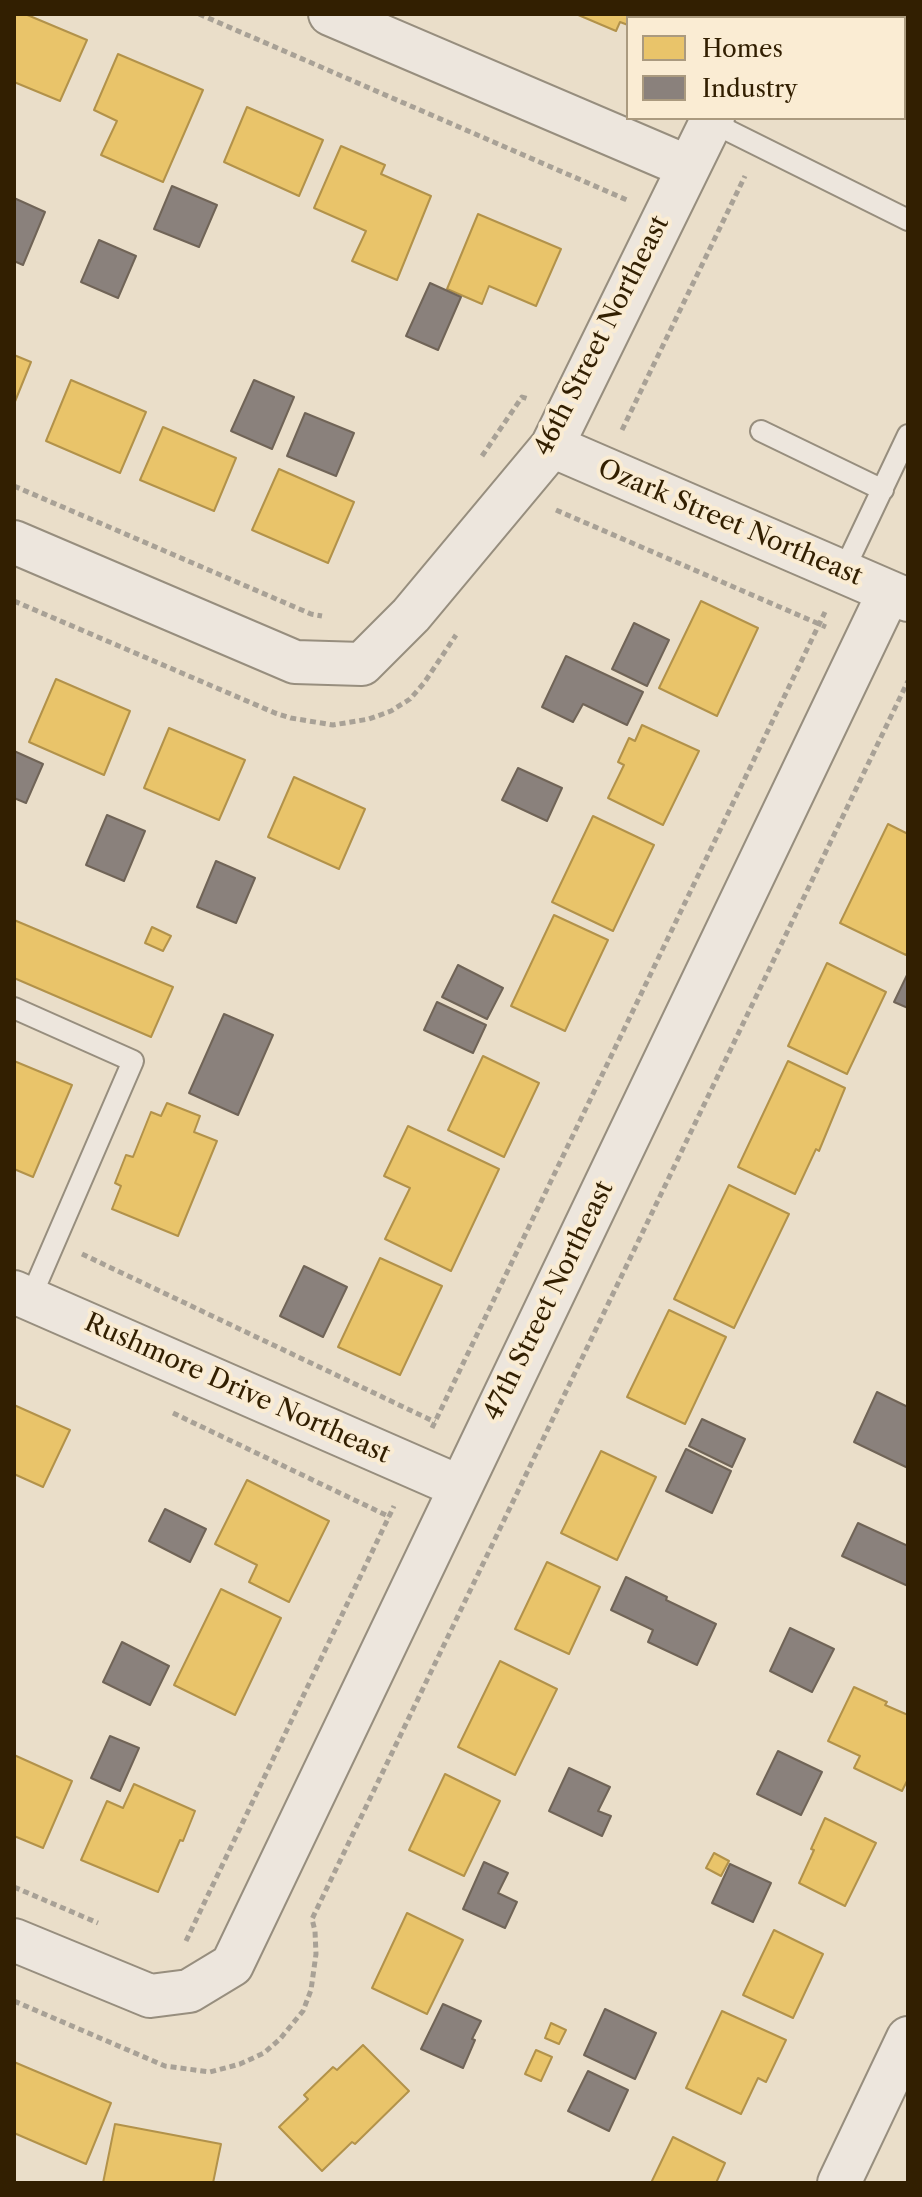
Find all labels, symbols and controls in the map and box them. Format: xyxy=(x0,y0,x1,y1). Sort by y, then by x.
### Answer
legend xyxy=(626,16,906,120)
text: Homes xyxy=(702,34,783,63)
text: Industry xyxy=(702,74,798,103)
street label: 46th Street Northeast xyxy=(528,211,676,461)
street label: Ozark Street Northeast xyxy=(593,453,867,593)
street label: 47th Street Northeast xyxy=(477,1176,621,1426)
street label: Rushmore Drive Northeast xyxy=(79,1307,395,1471)

